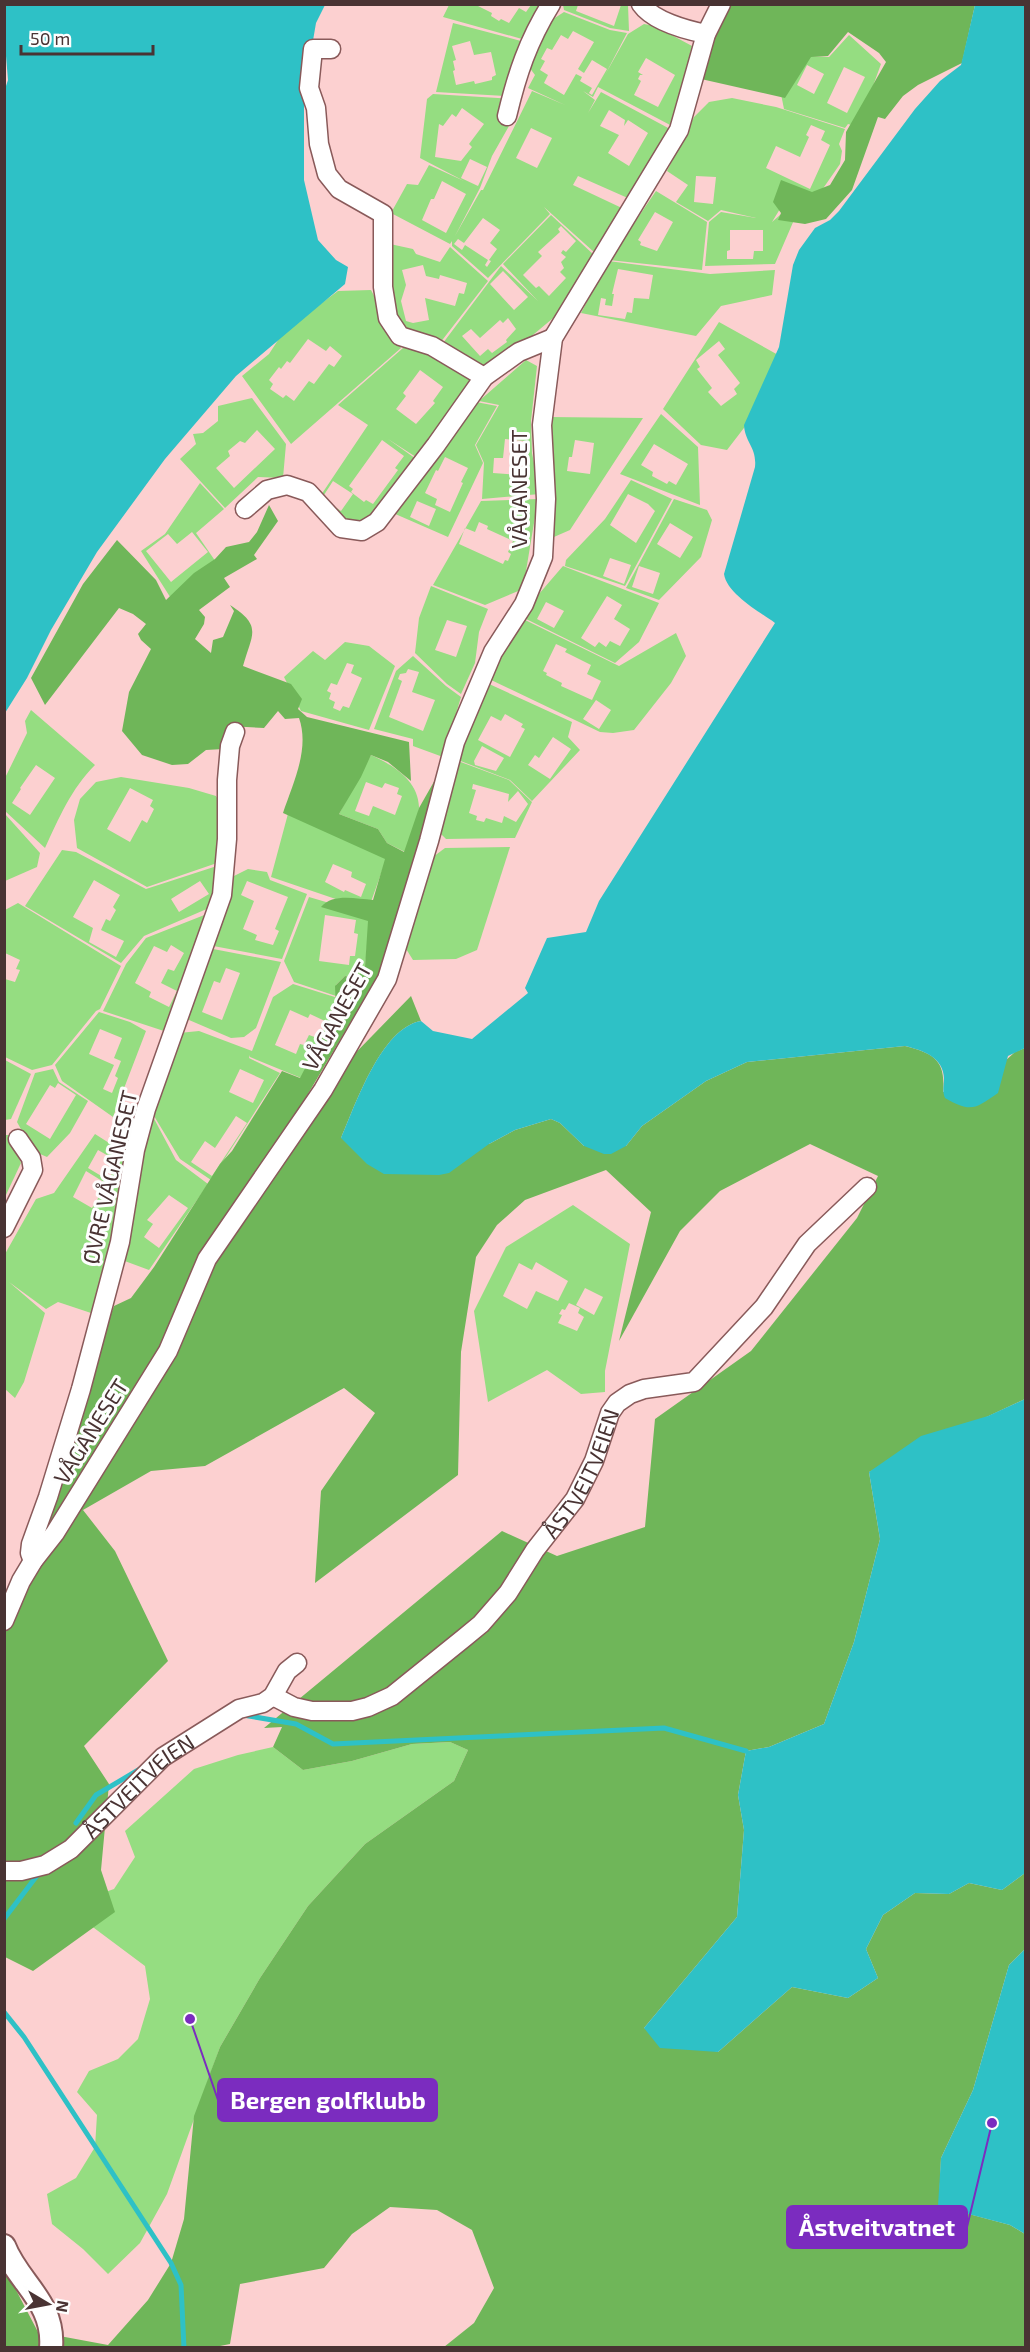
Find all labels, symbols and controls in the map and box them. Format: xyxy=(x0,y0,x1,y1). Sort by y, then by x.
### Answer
scale bar xyxy=(21,18,153,56)
text: 50 m xyxy=(30,27,70,49)
street label: VÅGANESET xyxy=(505,429,531,549)
street label: VÅGANESET xyxy=(296,957,376,1074)
street label: ØVRE VÅGANESET xyxy=(76,1087,142,1266)
street label: VÅGANESET xyxy=(47,1373,133,1488)
street label: ÅSTVEITVEIEN xyxy=(537,1405,624,1543)
street label: ÅSTVEITVEIEN xyxy=(77,1728,199,1843)
callout: Bergen golfklubb xyxy=(218,2079,437,2121)
text: Bergen golfklubb xyxy=(230,2085,426,2114)
callout: Åstveitvatnet xyxy=(787,2206,967,2248)
text: Åstveitvatnet xyxy=(799,2212,955,2241)
north arrow xyxy=(18,2274,78,2334)
text: N xyxy=(53,2299,74,2314)

